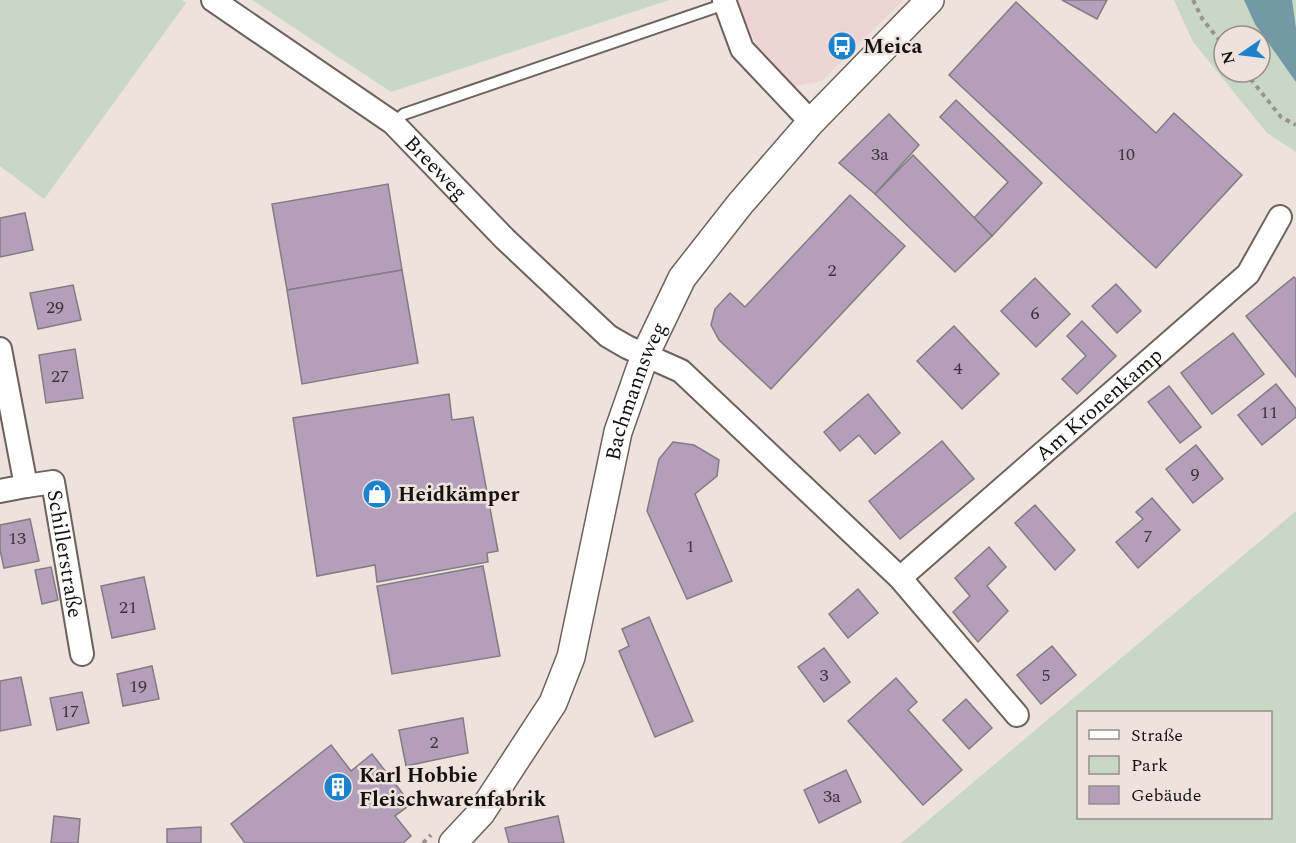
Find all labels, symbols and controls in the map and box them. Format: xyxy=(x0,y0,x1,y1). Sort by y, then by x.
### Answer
north arrow xyxy=(1212,24,1272,84)
bus stop icon: Meica xyxy=(826,30,858,62)
place label: Meica xyxy=(863,31,922,63)
text: N xyxy=(1215,48,1242,67)
street label: Breeweg xyxy=(396,128,475,208)
house number: 3a xyxy=(871,141,889,168)
house number: 10 xyxy=(1117,141,1135,168)
house number: 2 xyxy=(828,257,837,284)
house number: 29 xyxy=(46,294,64,321)
house number: 6 xyxy=(1031,300,1040,327)
street label: Bachmannsweg xyxy=(597,317,676,463)
street label: Am Kronenkamp xyxy=(1029,340,1170,470)
house number: 4 xyxy=(954,355,963,382)
house number: 27 xyxy=(51,363,69,390)
house number: 11 xyxy=(1260,399,1278,426)
house number: 9 xyxy=(1191,461,1200,488)
shop icon: Heidkämper xyxy=(361,478,393,510)
place label: Heidkämper xyxy=(398,479,520,511)
street label: Schillerstraße xyxy=(38,487,91,620)
house number: 7 xyxy=(1144,523,1153,550)
house number: 13 xyxy=(8,525,26,552)
house number: 1 xyxy=(686,533,695,560)
house number: 21 xyxy=(119,594,137,621)
house number: 3 xyxy=(820,662,829,689)
house number: 5 xyxy=(1042,662,1051,689)
house number: 19 xyxy=(129,673,147,700)
house number: 17 xyxy=(61,698,79,725)
legend xyxy=(1077,711,1272,819)
text: Straße xyxy=(1131,722,1183,749)
house number: 2 xyxy=(430,729,439,756)
text: Park xyxy=(1131,752,1168,779)
place label: Karl Hobbie Fleischwarenfabrik xyxy=(359,760,547,816)
building icon: Karl Hobbie Fleischwarenfabrik xyxy=(322,771,354,803)
text: Gebäude xyxy=(1131,782,1201,809)
house number: 3a xyxy=(823,783,841,810)

